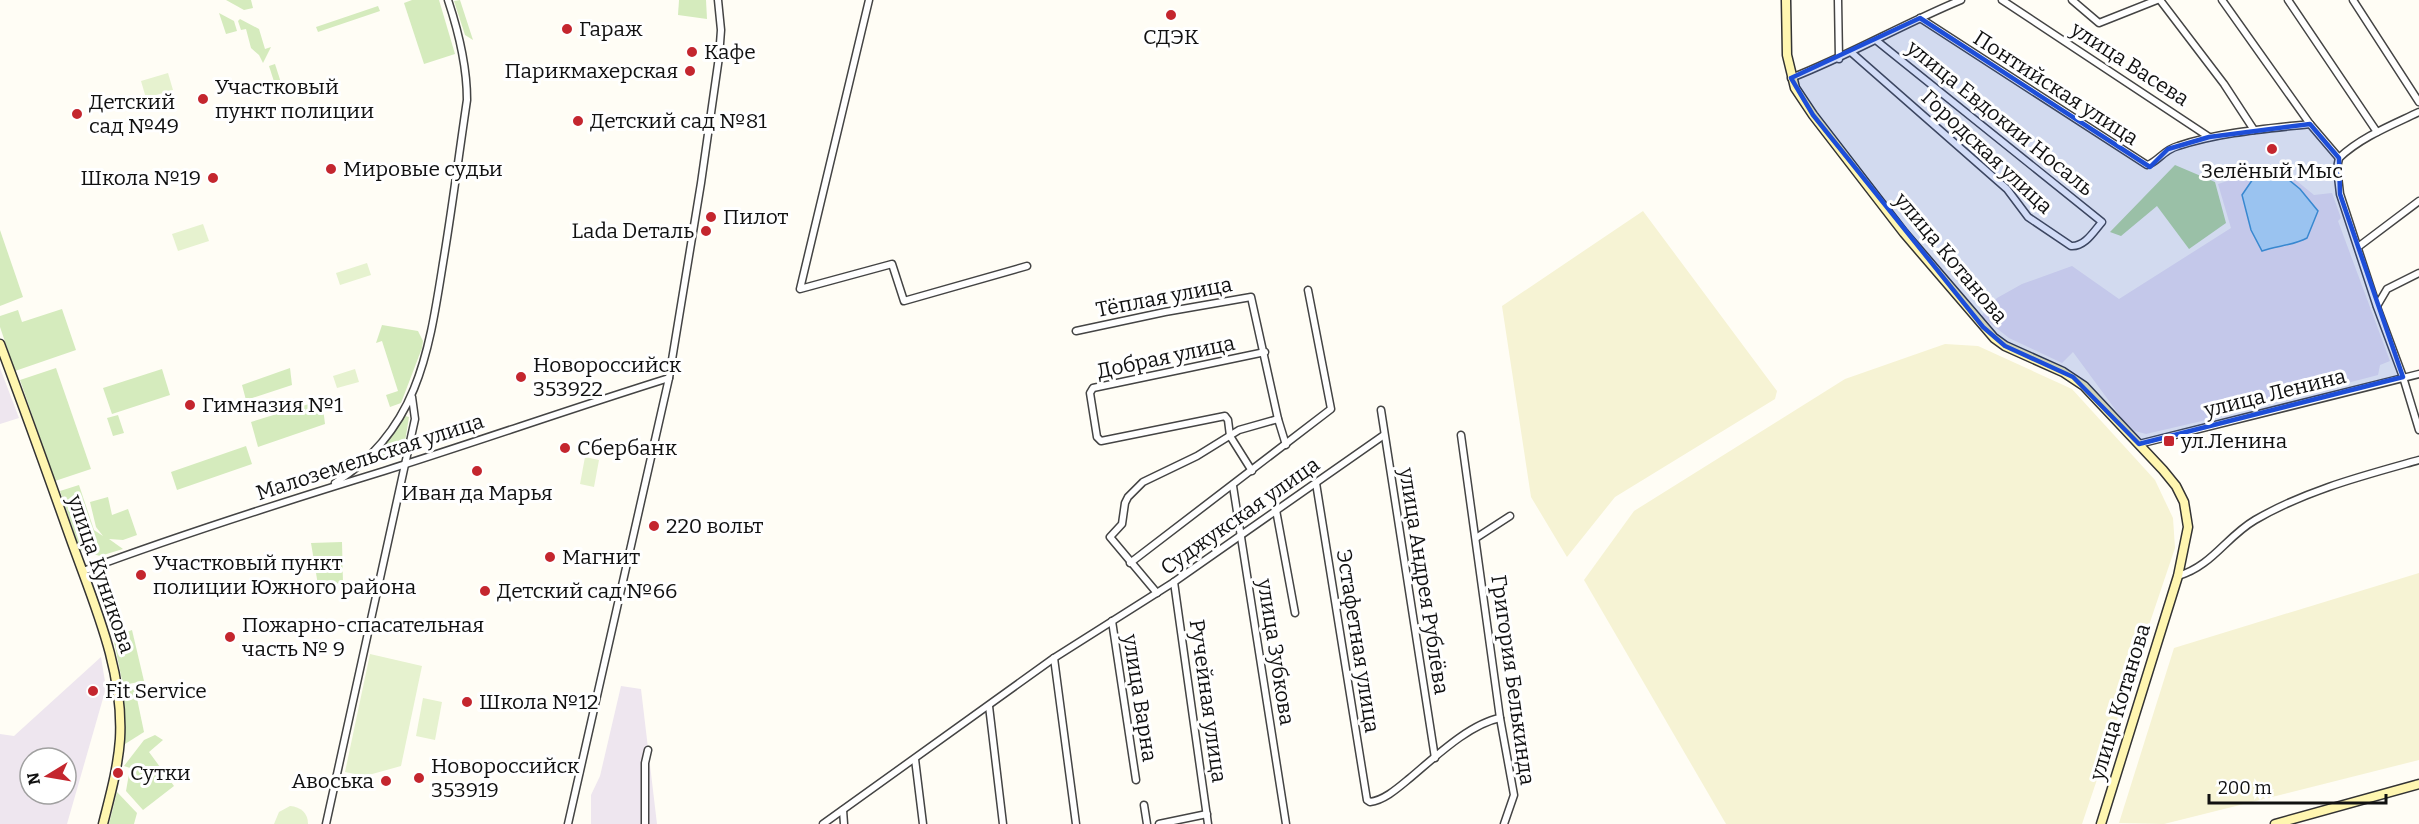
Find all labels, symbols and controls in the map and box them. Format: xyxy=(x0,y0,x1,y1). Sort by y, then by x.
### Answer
marker: СДЭК xyxy=(1164,8,1178,22)
place label: Гараж xyxy=(579,16,643,42)
street label: улица Васева xyxy=(2065,16,2194,112)
marker: Гараж xyxy=(560,22,574,36)
place label: СДЭК xyxy=(1143,24,1199,50)
street label: Понтийская улица xyxy=(1969,25,2144,151)
street label: улица Евдокии Носаль xyxy=(1901,34,2099,201)
place label: Кафе xyxy=(704,39,756,65)
marker: Кафе xyxy=(685,45,699,59)
place label: Парикмахерская xyxy=(505,58,678,84)
marker: Парикмахерская xyxy=(683,64,697,78)
place label: Участковый пункт полиции xyxy=(215,74,374,124)
street label: Городская улица xyxy=(1916,84,2058,220)
place label: Детский сад №49 xyxy=(89,89,179,139)
marker: Участковый пункт полиции xyxy=(196,92,210,106)
marker: Детский сад №49 xyxy=(70,107,84,121)
place label: Детский сад №81 xyxy=(590,108,767,134)
marker: Детский сад №81 xyxy=(571,114,585,128)
marker: Зелёный Мыс xyxy=(2265,142,2279,156)
place label: Мировые судьи xyxy=(343,156,503,182)
place label: Зелёный Мыс xyxy=(2201,158,2343,184)
marker: Мировые судьи xyxy=(324,162,338,176)
place label: Школа №19 xyxy=(81,165,201,191)
marker: Школа №19 xyxy=(206,171,220,185)
street label: улица Котанова xyxy=(1888,187,2014,329)
place label: Пилот xyxy=(723,204,788,230)
marker: Пилот xyxy=(704,210,718,224)
place label: Lada Dеталь xyxy=(572,218,694,244)
marker: Lada Dеталь xyxy=(699,224,713,238)
street label: Тёплая улица xyxy=(1094,271,1235,323)
street label: Добрая улица xyxy=(1095,330,1238,384)
place label: Новороссийск 353922 xyxy=(533,352,682,402)
street label: улица Ленина xyxy=(2200,363,2349,423)
marker: Новороссийск 353922 xyxy=(514,370,528,384)
place label: Гимназия №1 xyxy=(202,392,343,418)
marker: Гимназия №1 xyxy=(183,398,197,412)
street label: Малоземельская улица xyxy=(253,408,488,506)
place label: ул.Ленина xyxy=(2180,428,2288,454)
marker: ул.Ленина xyxy=(2162,434,2176,448)
place label: Сбербанк xyxy=(577,435,678,461)
marker: Сбербанк xyxy=(558,441,572,455)
street label: Суджукская улица xyxy=(1155,451,1325,581)
marker: Иван да Марья xyxy=(470,464,484,478)
street label: улица Андрея Рублёва xyxy=(1393,465,1455,697)
place label: Иван да Марья xyxy=(401,480,553,506)
street label: улица Куникова xyxy=(61,490,140,657)
place label: 220 вольт xyxy=(666,513,763,539)
marker: 220 вольт xyxy=(647,519,661,533)
place label: Магнит xyxy=(562,544,640,570)
street label: Эстафетная улица xyxy=(1331,547,1385,735)
place label: Участковый пункт полиции Южного района xyxy=(153,550,417,600)
marker: Магнит xyxy=(543,550,557,564)
marker: Участковый пункт полиции Южного района xyxy=(134,568,148,582)
street label: Григория Белькинда xyxy=(1485,573,1541,787)
street label: улица Зубкова xyxy=(1251,576,1300,728)
place label: Детский сад №66 xyxy=(497,578,677,604)
marker: Детский сад №66 xyxy=(478,584,492,598)
place label: Пожарно-спасательная часть № 9 xyxy=(241,612,484,662)
street label: Ручейная улица xyxy=(1184,618,1232,785)
street label: улица Котанова xyxy=(2083,620,2156,785)
marker: Пожарно-спасательная часть № 9 xyxy=(223,630,237,644)
street label: улица Варна xyxy=(1117,631,1163,764)
place label: Fit Service xyxy=(105,678,207,704)
marker: Fit Service xyxy=(86,684,100,698)
place label: Школа №12 xyxy=(479,689,599,715)
marker: Школа №12 xyxy=(460,695,474,709)
north arrow xyxy=(18,746,78,806)
place label: Новороссийск 353919 xyxy=(431,753,580,803)
place label: Сутки xyxy=(130,760,191,786)
marker: Сутки xyxy=(111,766,125,780)
scale bar xyxy=(2209,767,2386,805)
place label: Авоська xyxy=(292,768,374,794)
text: N xyxy=(23,771,44,787)
marker: Новороссийск 353919 xyxy=(412,771,426,785)
marker: Авоська xyxy=(379,774,393,788)
text: 200 m xyxy=(2218,777,2272,799)

